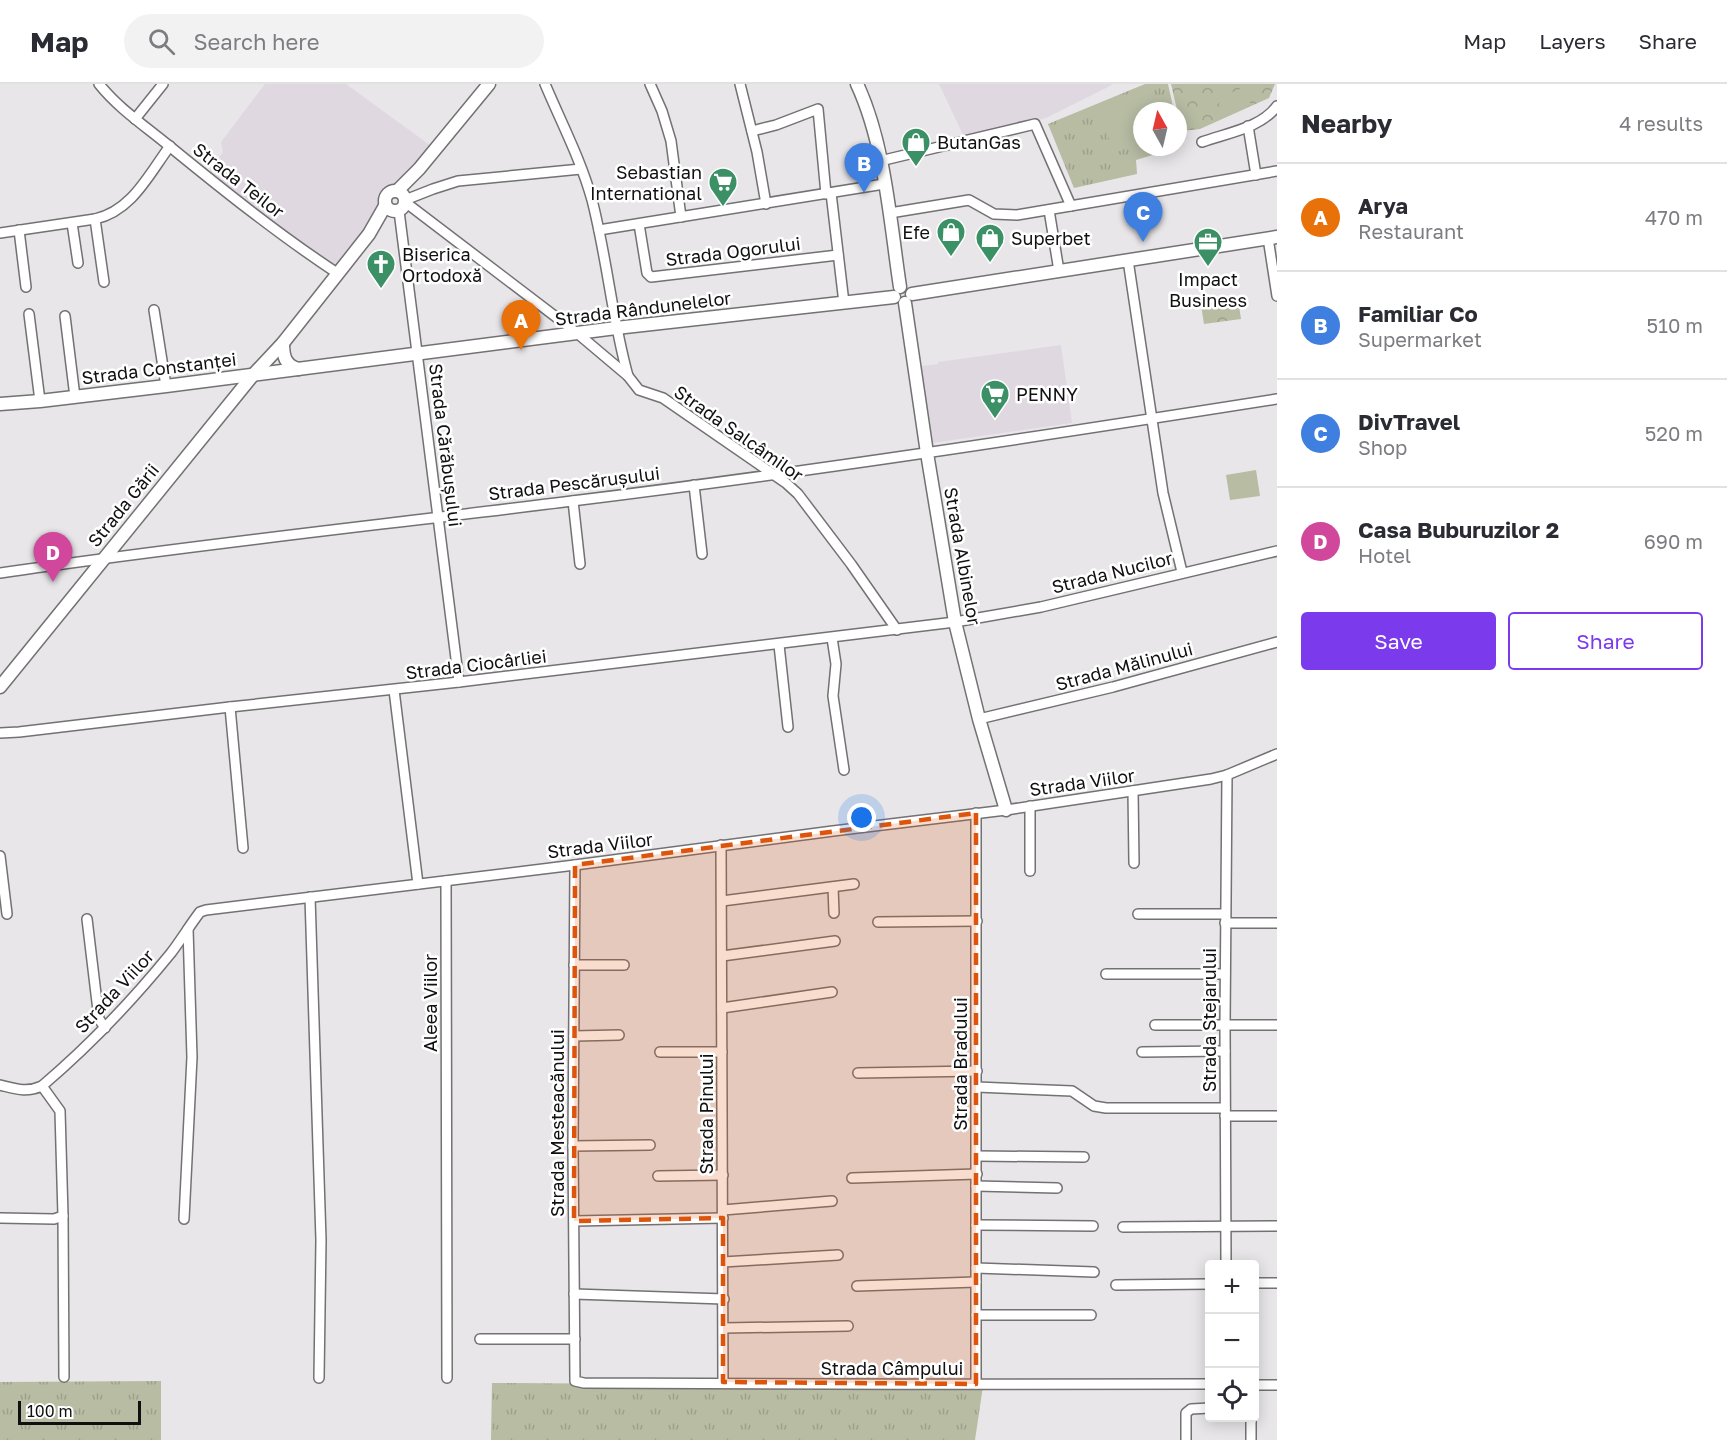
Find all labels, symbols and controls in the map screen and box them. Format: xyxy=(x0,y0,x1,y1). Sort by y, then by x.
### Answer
search box xyxy=(124,14,544,68)
text: Map xyxy=(30,25,88,58)
icon: search xyxy=(145,25,178,58)
text: Search here xyxy=(193,28,319,55)
text: Map xyxy=(1463,28,1506,54)
text: Layers xyxy=(1539,28,1606,54)
text: Share xyxy=(1639,28,1697,54)
north arrow xyxy=(1133,102,1187,156)
text: Nearby xyxy=(1301,108,1392,139)
text: 4 results xyxy=(1619,111,1703,135)
shop icon: ButanGas xyxy=(900,126,932,168)
place label: ButanGas xyxy=(937,131,1021,153)
street label: Strada Teilor xyxy=(189,138,289,222)
pin: B xyxy=(844,144,884,193)
place label: Sebastian International xyxy=(590,161,702,204)
supermarket icon: Sebastian International xyxy=(707,166,739,208)
pin: C xyxy=(1124,192,1162,242)
text: Arya xyxy=(1358,192,1408,219)
text: A xyxy=(1313,205,1328,229)
text: 470 m xyxy=(1645,205,1703,229)
shop icon: Efe xyxy=(935,216,967,258)
text: Restaurant xyxy=(1358,219,1464,243)
place label: Efe xyxy=(902,221,930,243)
shop icon: Superbet xyxy=(974,222,1006,264)
office icon: Impact Business xyxy=(1192,226,1224,268)
place label: Superbet xyxy=(1011,227,1091,249)
street label: Strada Ogorului xyxy=(664,232,802,270)
place label: Biserica Ortodoxă xyxy=(402,243,482,286)
church icon: Biserica Ortodoxă xyxy=(365,248,397,290)
place label: Impact Business xyxy=(1169,268,1247,311)
street label: Strada Rândunelelor xyxy=(554,286,732,330)
pin: A xyxy=(502,300,540,350)
text: Familiar Co xyxy=(1358,300,1478,327)
text: B xyxy=(1313,313,1328,337)
text: 510 m xyxy=(1647,313,1703,337)
text: Supermarket xyxy=(1358,327,1482,351)
street label: Strada Constanței xyxy=(80,348,238,388)
street label: Strada Cărăbușului xyxy=(425,362,467,528)
supermarket icon: PENNY xyxy=(979,378,1011,420)
street label: Strada Salcâmilor xyxy=(670,380,808,486)
place label: PENNY xyxy=(1016,383,1078,405)
text: DivTravel xyxy=(1358,408,1460,435)
text: C xyxy=(1313,421,1328,445)
text: 520 m xyxy=(1645,421,1703,445)
text: Shop xyxy=(1358,435,1407,459)
street label: Strada Gării xyxy=(83,459,163,551)
street label: Strada Pescărușului xyxy=(487,462,661,504)
street label: Strada Albinelor xyxy=(940,485,986,627)
text: Casa Buburuzilor 2 xyxy=(1358,516,1559,543)
text: D xyxy=(1313,529,1328,553)
text: 690 m xyxy=(1644,529,1703,553)
pin: D xyxy=(34,532,72,582)
text: Hotel xyxy=(1358,543,1411,567)
street label: Strada Nucilor xyxy=(1049,546,1175,598)
button: Save xyxy=(1301,612,1496,670)
button: Share xyxy=(1508,612,1703,670)
street label: Strada Mălinului xyxy=(1053,637,1195,695)
street label: Strada Ciocârliei xyxy=(404,644,548,684)
street label: Strada Viilor xyxy=(1028,764,1136,800)
your location xyxy=(847,803,876,832)
street label: Strada Viilor xyxy=(546,828,654,862)
street label: Strada Viilor xyxy=(70,945,158,1037)
street label: Strada Stejarului xyxy=(1198,948,1220,1092)
street label: Aleea Viilor xyxy=(419,954,441,1052)
street label: Strada Bradului xyxy=(949,997,971,1131)
street label: Strada Mesteacănului xyxy=(546,1029,568,1217)
street label: Strada Pinului xyxy=(695,1053,717,1175)
map controls xyxy=(1205,1260,1259,1422)
button: + xyxy=(1205,1260,1259,1314)
button: − xyxy=(1205,1314,1259,1368)
street label: Strada Câmpului xyxy=(821,1357,963,1379)
button: locate xyxy=(1205,1368,1259,1422)
scale bar xyxy=(18,1398,141,1426)
text: 100 m xyxy=(27,1401,73,1421)

